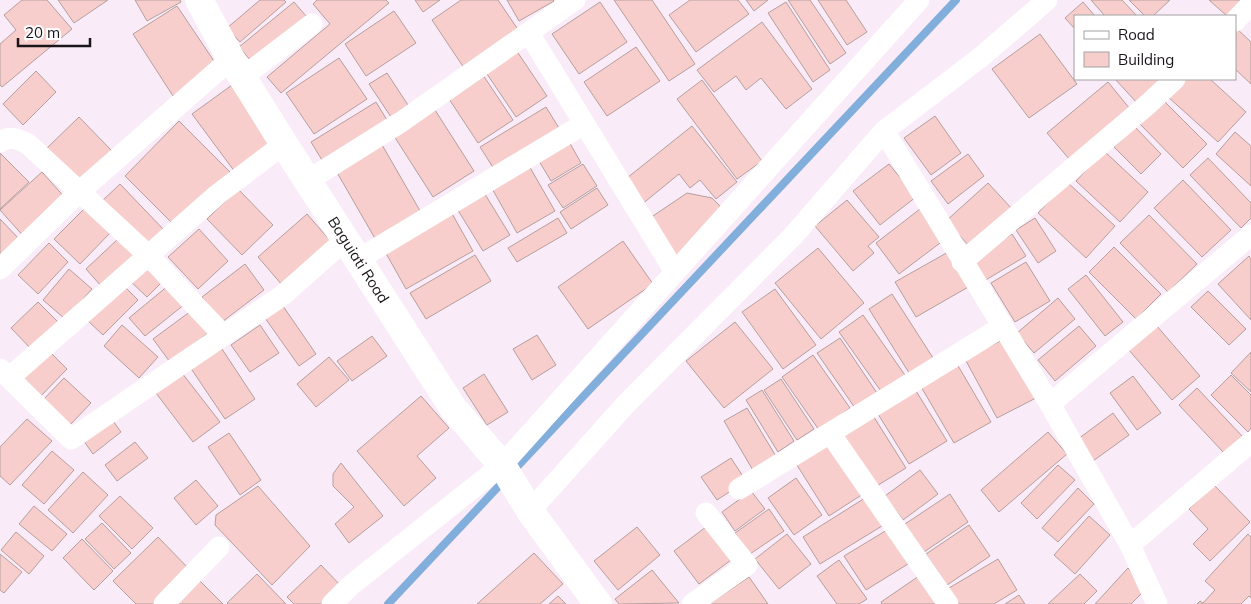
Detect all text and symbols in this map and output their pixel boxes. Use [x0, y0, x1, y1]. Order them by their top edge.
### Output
scale bar [18, 15, 90, 47]
legend [1074, 15, 1236, 80]
text: 20 m [25, 23, 60, 42]
text: Road [1118, 25, 1155, 44]
text: Building [1118, 50, 1174, 69]
street label: Baguiati Road [324, 213, 393, 307]

